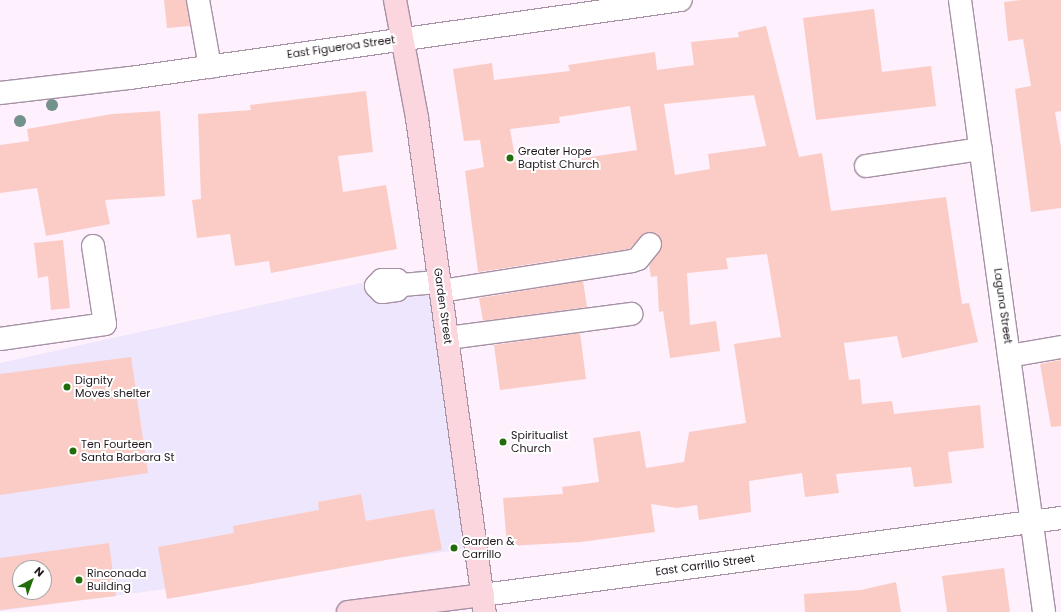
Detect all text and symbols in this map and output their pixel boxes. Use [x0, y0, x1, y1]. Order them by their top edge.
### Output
street label: East Figueroa Street [286, 33, 396, 61]
place label: Greater Hope Baptist Church [518, 145, 599, 171]
marker: Greater Hope Baptist Church [505, 153, 515, 163]
street label: Garden Street [431, 267, 455, 345]
street label: Laguna Street [991, 267, 1015, 345]
place label: Dignity Moves shelter [75, 374, 150, 400]
marker: Dignity Moves shelter [62, 382, 72, 392]
place label: Spiritualist Church [511, 429, 568, 455]
marker: Spiritualist Church [498, 437, 508, 447]
place label: Ten Fourteen Santa Barbara St [81, 438, 174, 464]
marker: Ten Fourteen Santa Barbara St [68, 446, 78, 456]
place label: Garden & Carrillo [462, 535, 514, 561]
marker: Garden & Carrillo [449, 543, 459, 553]
street label: East Carrillo Street [654, 551, 756, 579]
north arrow [12, 560, 52, 600]
text: N [31, 563, 48, 580]
place label: Rinconada Building [87, 567, 146, 593]
marker: Rinconada Building [74, 575, 84, 585]

